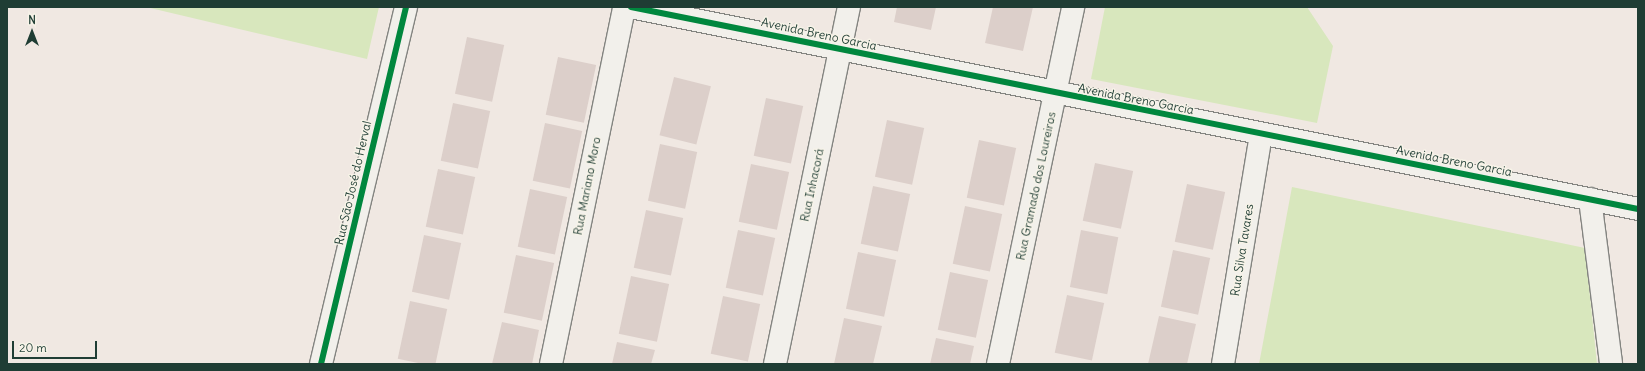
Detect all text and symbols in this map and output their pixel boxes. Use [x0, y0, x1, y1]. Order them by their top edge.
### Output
north arrow [12, 12, 52, 52]
text: N [28, 13, 36, 27]
street label: Avenida Breno Garcia [760, 15, 878, 53]
street label: Avenida Breno Garcia [1077, 81, 1195, 117]
street label: Rua Gramado dos Loureiros [1013, 110, 1059, 262]
street label: Rua São José do Herval [332, 120, 374, 246]
street label: Rua Mariano Moro [570, 136, 604, 236]
street label: Avenida Breno Garcia [1395, 143, 1513, 179]
street label: Rua Inhacorá [797, 147, 827, 223]
street label: Rua Silva Tavares [1228, 203, 1256, 297]
scale bar [14, 333, 99, 359]
text: 20 m [19, 340, 47, 355]

